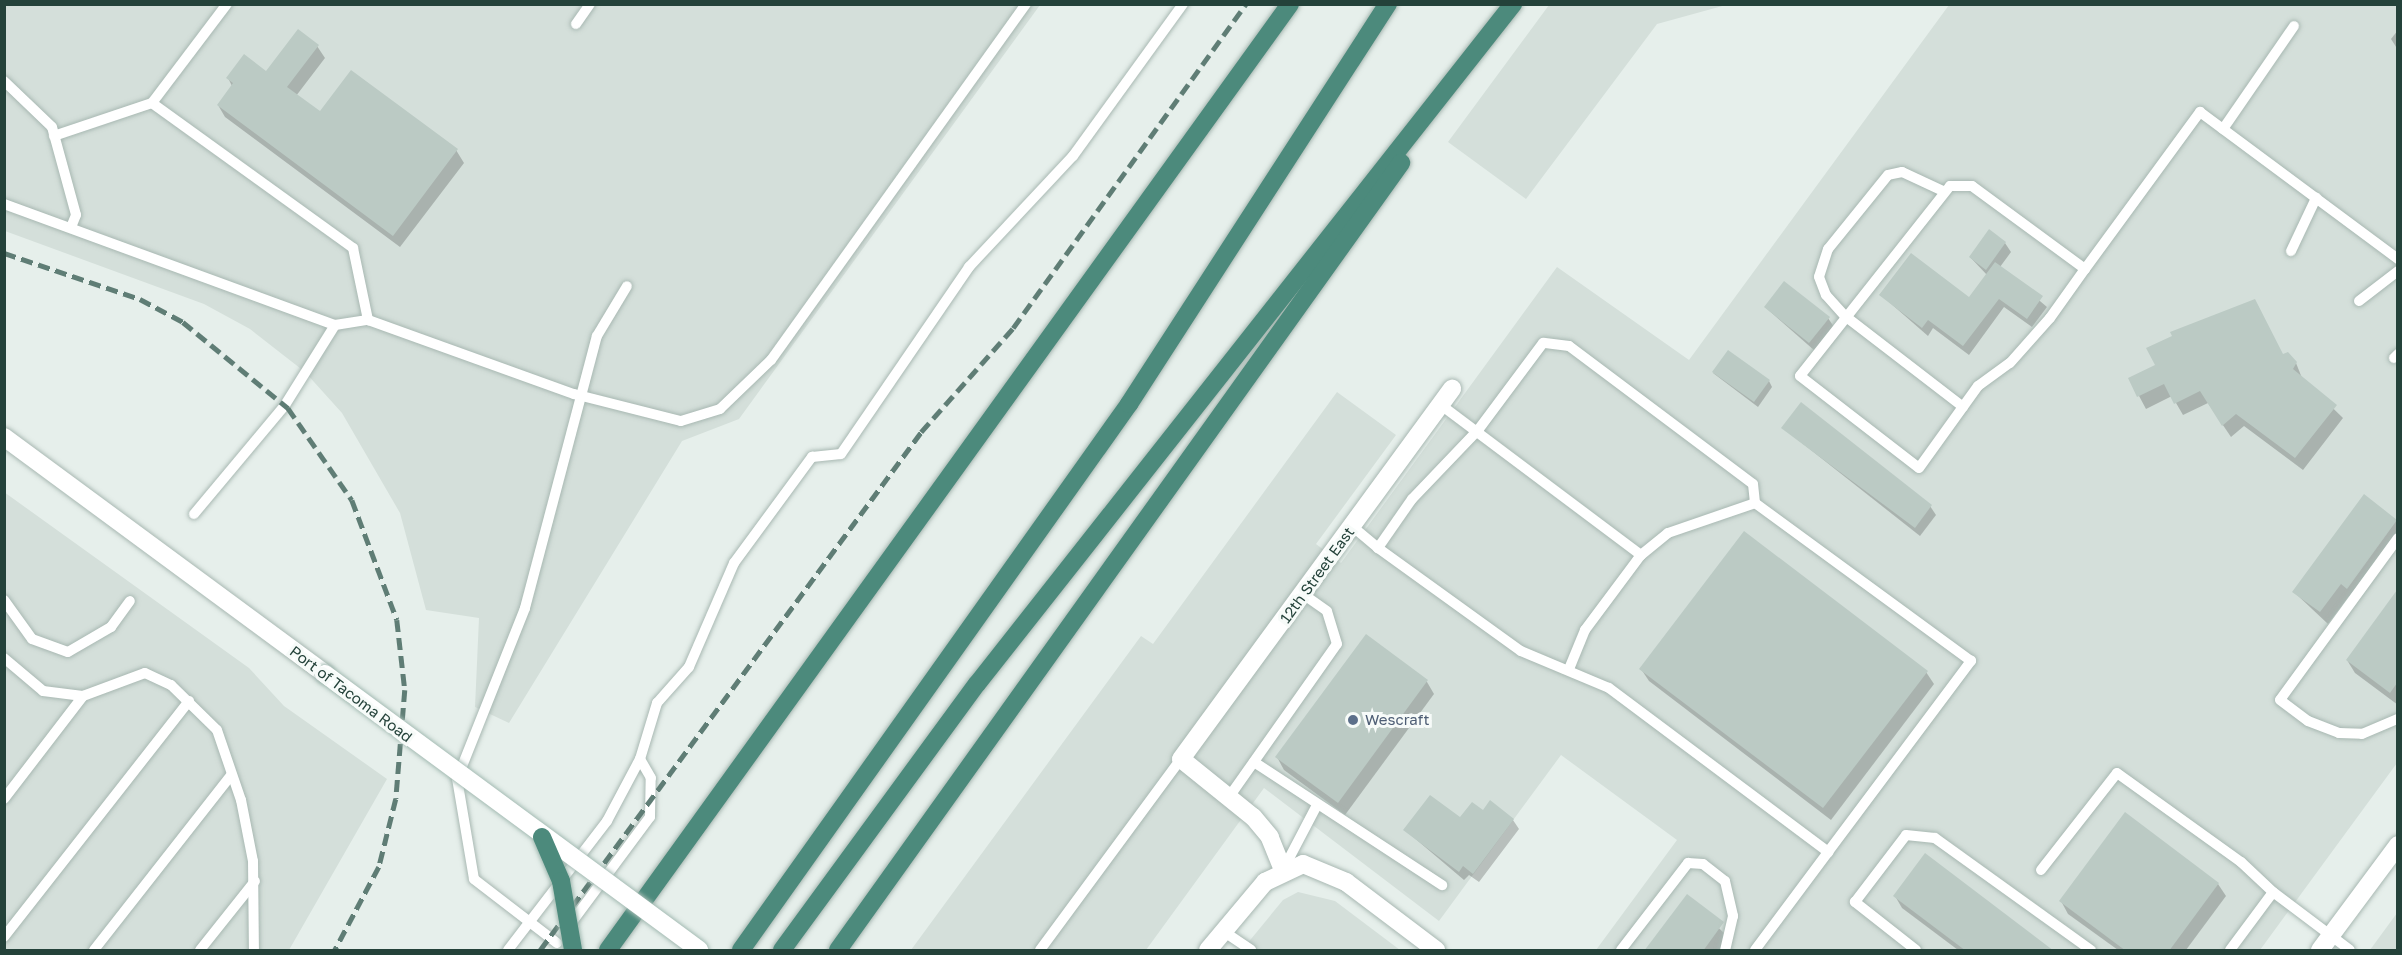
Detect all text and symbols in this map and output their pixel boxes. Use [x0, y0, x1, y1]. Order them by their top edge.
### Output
street label: 12th Street East [1276, 523, 1358, 627]
street label: Port of Tacoma Road [286, 642, 416, 746]
place label: Wescraft [1365, 711, 1429, 729]
marker: Wescraft [1346, 713, 1360, 727]

